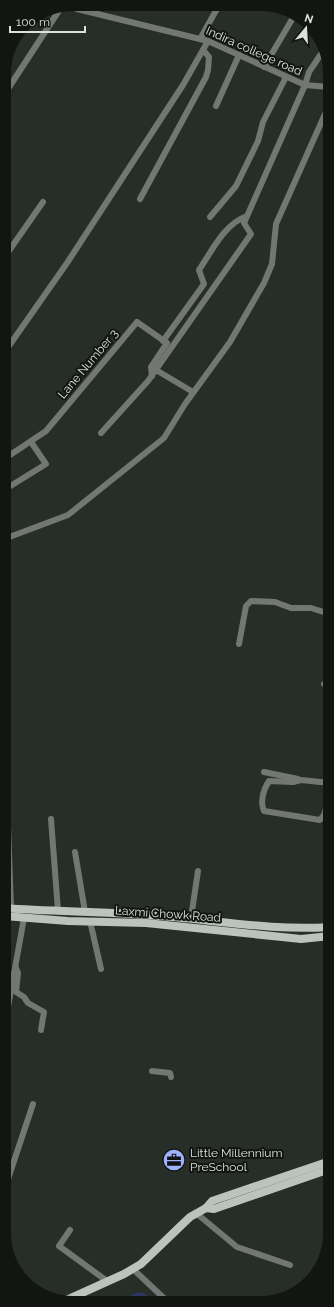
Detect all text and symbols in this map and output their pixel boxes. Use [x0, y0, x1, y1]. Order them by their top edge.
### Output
scale bar [10, 8, 85, 34]
north arrow [286, 8, 326, 48]
text: N [303, 11, 315, 26]
text: 100 m [16, 15, 50, 29]
street label: Indira college road [204, 24, 304, 78]
street label: Lane Number 3 [55, 327, 121, 401]
street label: Laxmi Chowk Road [114, 903, 222, 925]
place label: Little Millennium PreSchool [190, 1146, 283, 1174]
office icon: Little Millennium PreSchool [161, 1147, 187, 1173]

